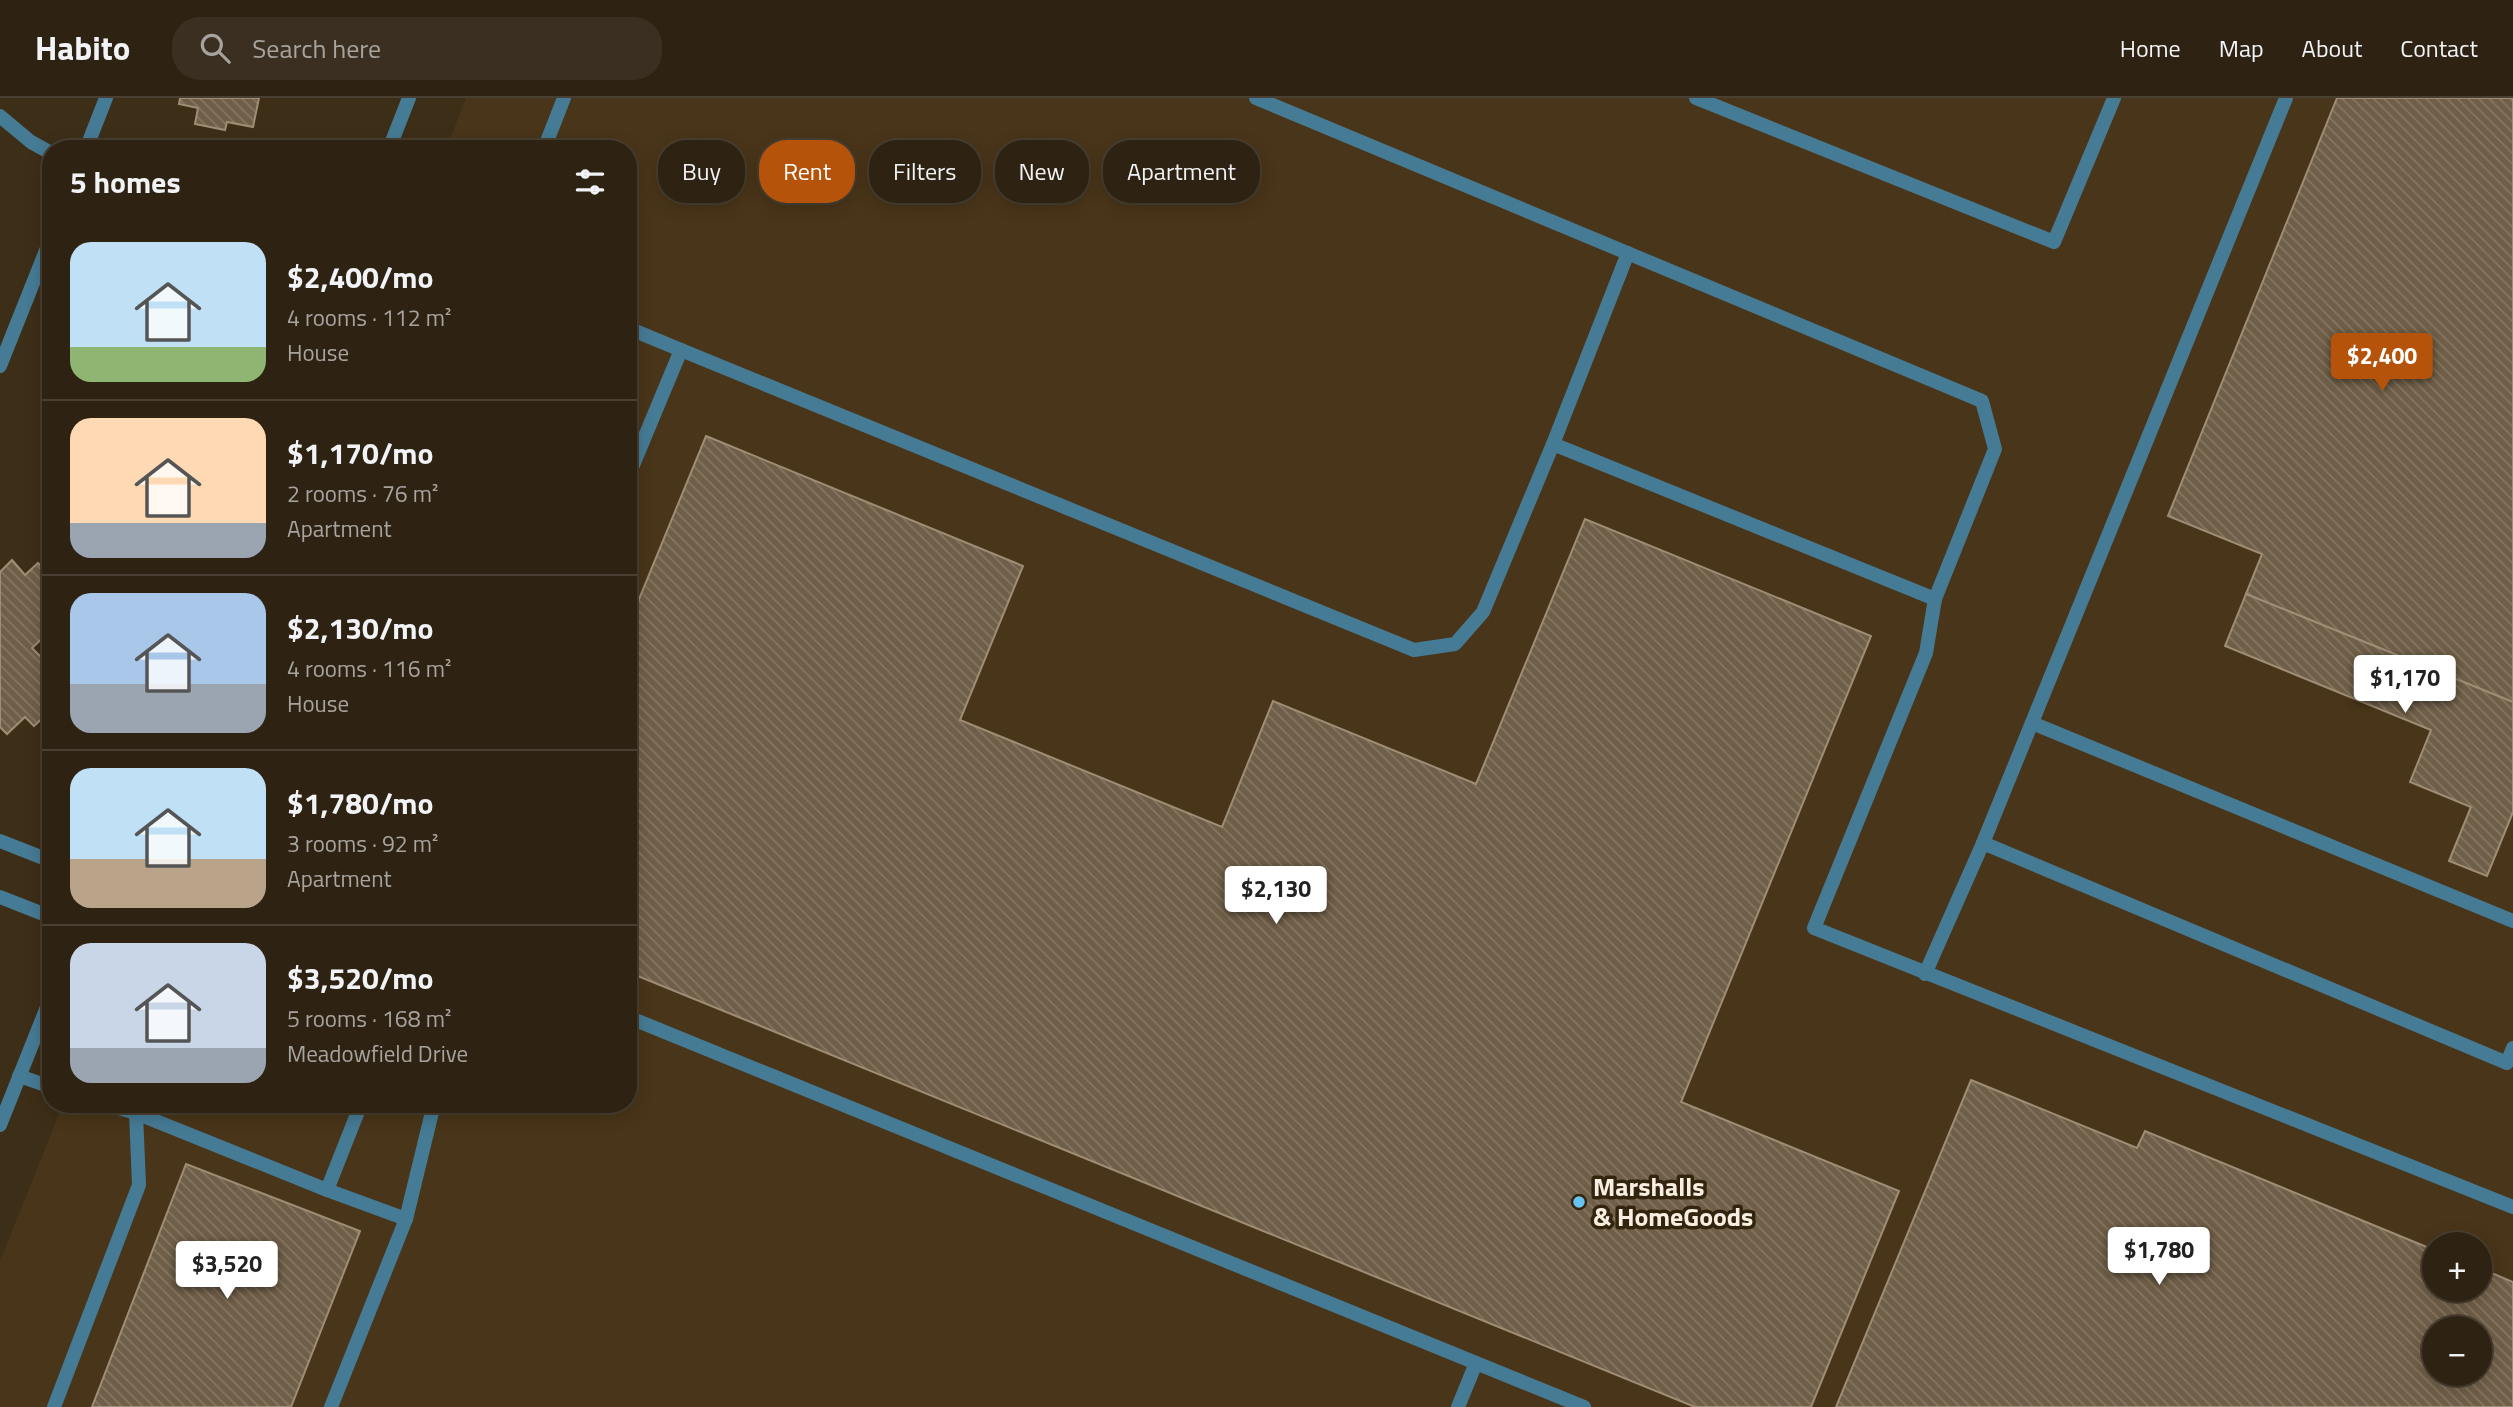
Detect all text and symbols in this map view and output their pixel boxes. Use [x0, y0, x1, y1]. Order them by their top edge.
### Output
search box [172, 17, 662, 80]
text: Habito [35, 23, 130, 73]
icon: search [196, 29, 234, 67]
text: Search here [252, 29, 381, 68]
text: Home [2120, 30, 2181, 66]
text: Map [2219, 30, 2264, 66]
text: About [2302, 30, 2362, 66]
text: Contact [2400, 30, 2478, 66]
chip: Buy [658, 140, 745, 203]
chip: Rent [759, 140, 855, 203]
chip: Filters [869, 140, 981, 203]
chip: New [995, 140, 1089, 203]
chip: Apartment [1103, 140, 1260, 203]
text: 5 homes [70, 159, 181, 205]
icon: filters [571, 163, 609, 201]
text: $2,400/mo [287, 254, 433, 300]
icon: home [126, 270, 210, 354]
text: 4 rooms · 112 m² [287, 300, 451, 335]
pin: $2,400 [2325, 334, 2439, 393]
text: House [287, 335, 349, 370]
text: $2,400 [2347, 338, 2417, 373]
text: $1,170/mo [287, 430, 433, 476]
icon: home [126, 446, 210, 530]
text: 2 rooms · 76 m² [287, 476, 438, 511]
text: Apartment [287, 511, 392, 546]
text: $2,130/mo [287, 605, 433, 651]
icon: home [126, 621, 210, 705]
text: 4 rooms · 116 m² [287, 651, 451, 686]
pin: $1,170 [2348, 656, 2462, 715]
text: $1,170 [2370, 660, 2440, 695]
text: House [287, 686, 349, 721]
text: $1,780/mo [287, 780, 433, 826]
icon: home [126, 796, 210, 880]
text: 3 rooms · 92 m² [287, 826, 438, 861]
text: Apartment [287, 861, 392, 896]
pin: $2,130 [1219, 866, 1333, 926]
text: $2,130 [1241, 871, 1311, 906]
text: $3,520/mo [287, 955, 433, 1001]
icon: home [126, 971, 210, 1055]
text: 5 rooms · 168 m² [287, 1001, 451, 1036]
text: Meadowfield Drive [287, 1036, 468, 1071]
place label: Marshalls & HomeGoods [1593, 1167, 1753, 1236]
marker: Marshalls & HomeGoods [1571, 1194, 1587, 1210]
pin: $1,780 [2102, 1228, 2216, 1287]
text: $1,780 [2124, 1232, 2194, 1267]
map controls [2422, 1232, 2492, 1386]
button: + [2422, 1232, 2492, 1302]
pin: $3,520 [170, 1242, 284, 1301]
text: $3,520 [192, 1246, 262, 1281]
button: − [2422, 1316, 2492, 1386]

